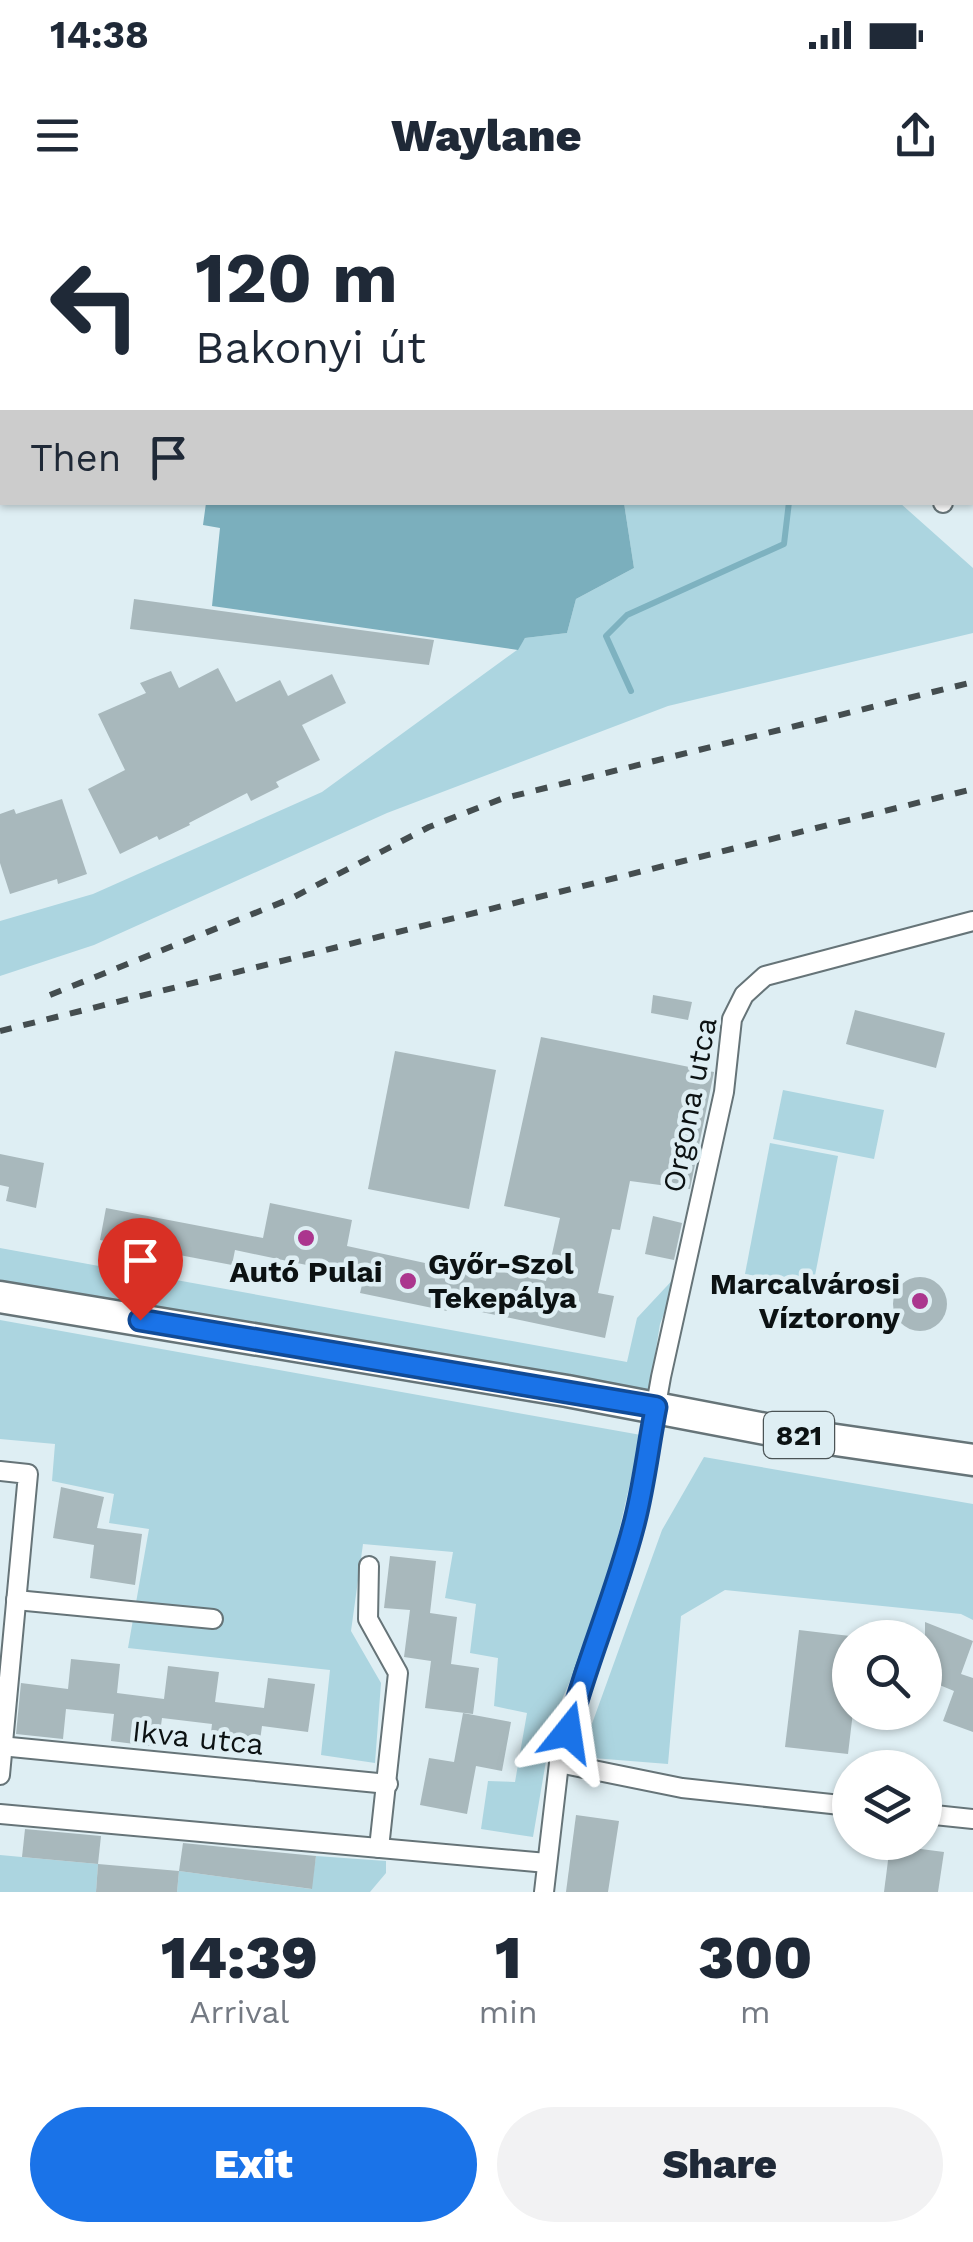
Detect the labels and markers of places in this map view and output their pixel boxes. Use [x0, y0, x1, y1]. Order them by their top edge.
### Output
pin [98, 1218, 183, 1321]
marker: Autó Pulai [295, 1227, 317, 1249]
place label: Győr-Szol Tekepálya [428, 1246, 577, 1315]
place label: Autó Pulai [229, 1254, 383, 1289]
place label: Marcalvárosi Víztorony [710, 1266, 900, 1335]
marker: Győr-Szol Tekepálya [397, 1270, 419, 1292]
marker: Marcalvárosi Víztorony [909, 1290, 931, 1312]

